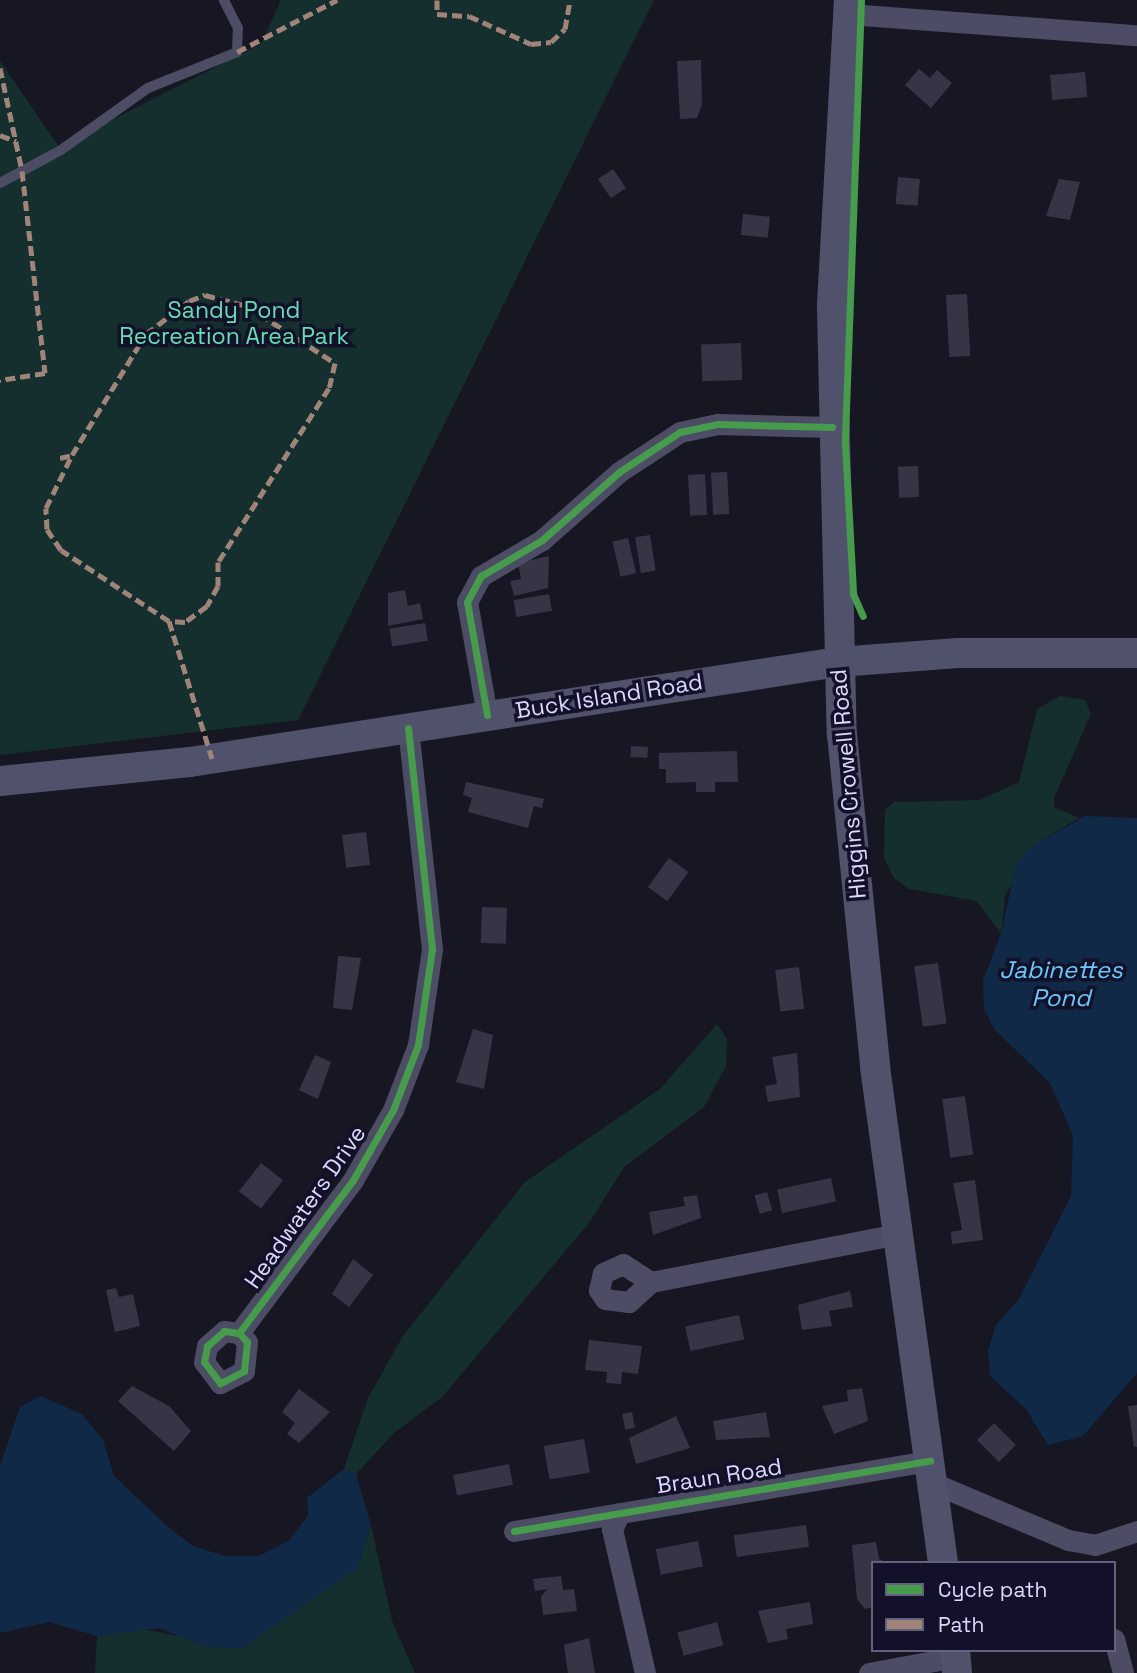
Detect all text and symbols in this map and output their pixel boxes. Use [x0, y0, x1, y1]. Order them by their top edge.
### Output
park label: Sandy Pond Recreation Area Park [119, 296, 349, 350]
street label: Buck Island Road [513, 668, 705, 724]
street label: Higgins Crowell Road [824, 668, 872, 900]
water label: Jabinettes Pond [999, 956, 1123, 1012]
street label: Headwaters Drive [238, 1120, 372, 1294]
street label: Braun Road [654, 1452, 784, 1500]
legend [871, 1561, 1116, 1652]
text: Cycle path [938, 1576, 1047, 1603]
text: Path [938, 1611, 984, 1638]

